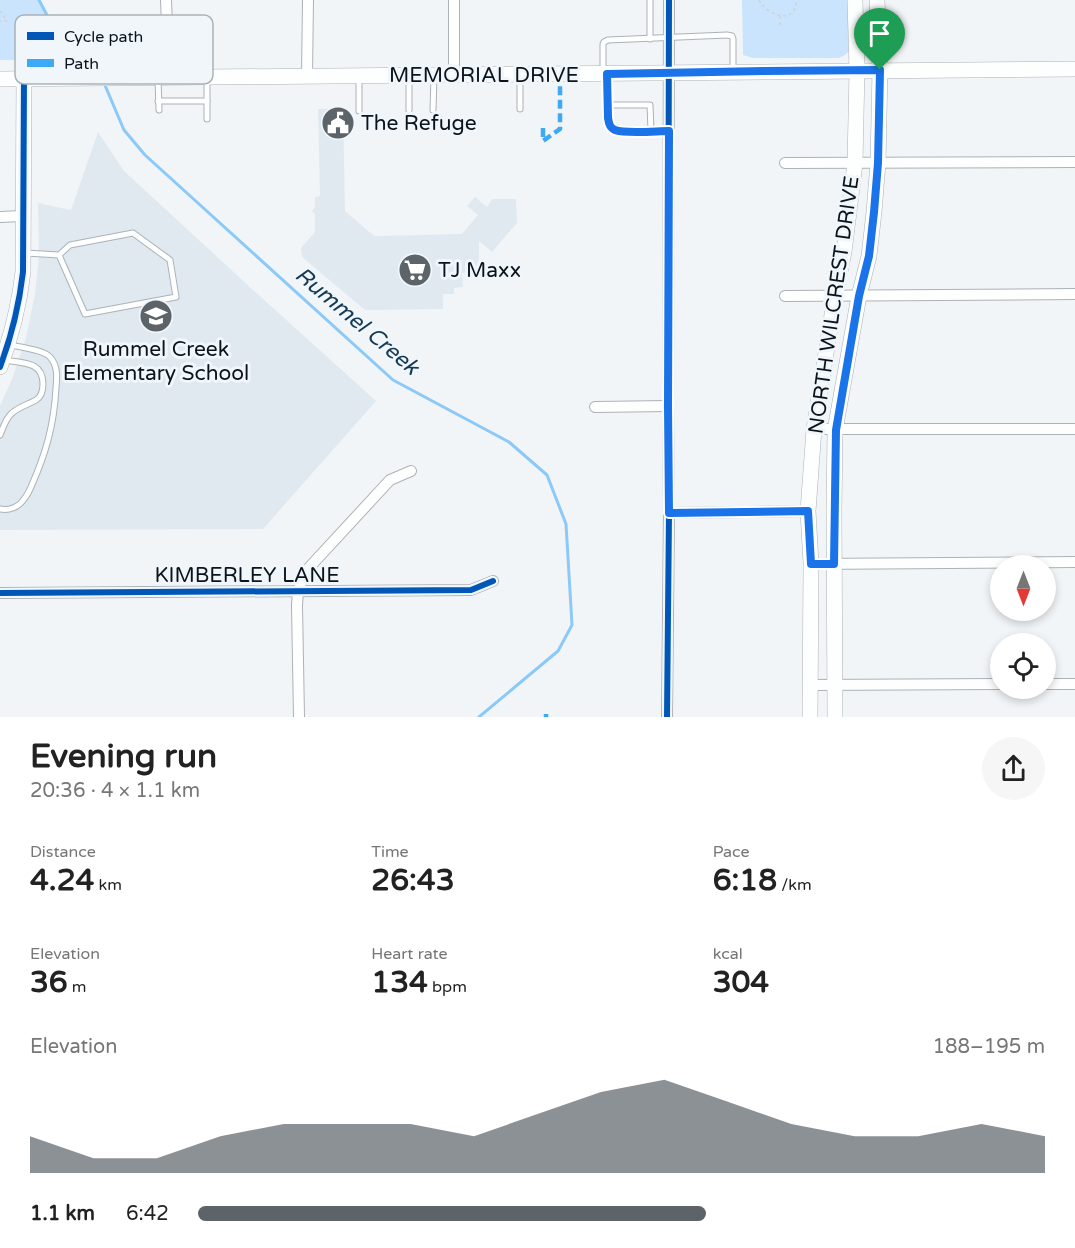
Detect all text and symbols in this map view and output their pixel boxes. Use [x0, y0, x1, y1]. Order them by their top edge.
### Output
pin [854, 8, 905, 70]
legend [15, 15, 213, 84]
icon: arrive [863, 17, 896, 50]
text: Cycle path [64, 27, 143, 47]
text: Path [64, 54, 99, 74]
street label: MEMORIAL DRIVE [389, 63, 579, 88]
public building icon: The Refuge [320, 105, 356, 141]
place label: The Refuge [361, 111, 477, 136]
street label: NORTH WILCREST DRIVE [804, 174, 864, 436]
supermarket icon: TJ Maxx [397, 252, 433, 288]
place label: TJ Maxx [438, 258, 521, 283]
water label: Rummel Creek [290, 262, 426, 381]
school or university icon: Rummel Creek Elementary School [138, 298, 174, 334]
place label: Rummel Creek Elementary School [63, 337, 249, 386]
north arrow [990, 555, 1056, 621]
map controls [990, 555, 1056, 699]
street label: KIMBERLEY LANE [154, 563, 340, 588]
button: locate [990, 633, 1056, 699]
text: Evening run [30, 737, 217, 776]
button: share [982, 737, 1045, 800]
text: 20:36 · 4 × 1.1 km [30, 779, 200, 803]
text: Distance [30, 842, 96, 862]
text: Time [371, 842, 409, 862]
text: Pace [713, 842, 750, 862]
text: 4.24 [30, 862, 94, 899]
text: 26:43 [371, 862, 455, 899]
text: 6:18 [713, 862, 777, 899]
text: km [94, 875, 122, 895]
text: /km [777, 875, 812, 895]
text: Elevation [30, 944, 100, 964]
text: Heart rate [371, 944, 448, 964]
text: kcal [713, 944, 743, 964]
text: 36 [30, 964, 68, 1001]
text: 134 [371, 964, 428, 1001]
text: 304 [713, 964, 769, 1001]
text: m [68, 977, 87, 997]
text: bpm [428, 977, 467, 997]
text: Elevation [30, 1035, 117, 1059]
text: 188–195 m [932, 1035, 1045, 1059]
text: 1.1 km [30, 1202, 95, 1226]
text: 6:42 [126, 1202, 169, 1226]

